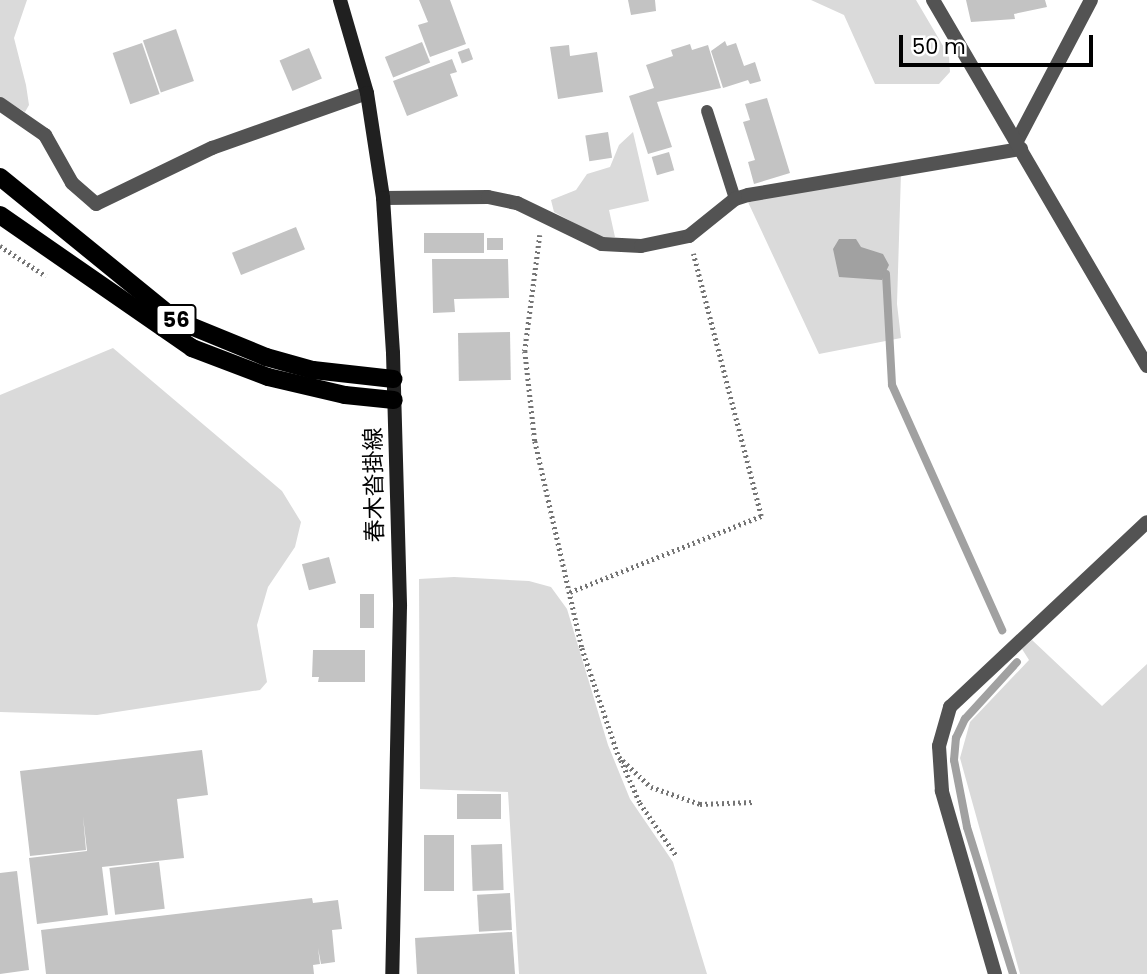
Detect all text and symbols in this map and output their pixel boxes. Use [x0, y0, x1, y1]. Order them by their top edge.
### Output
scale bar [902, 21, 1096, 65]
text: 50 m [912, 32, 966, 61]
road number: 56 [155, 302, 197, 338]
street label: 春木沓掛線 [359, 427, 389, 543]

